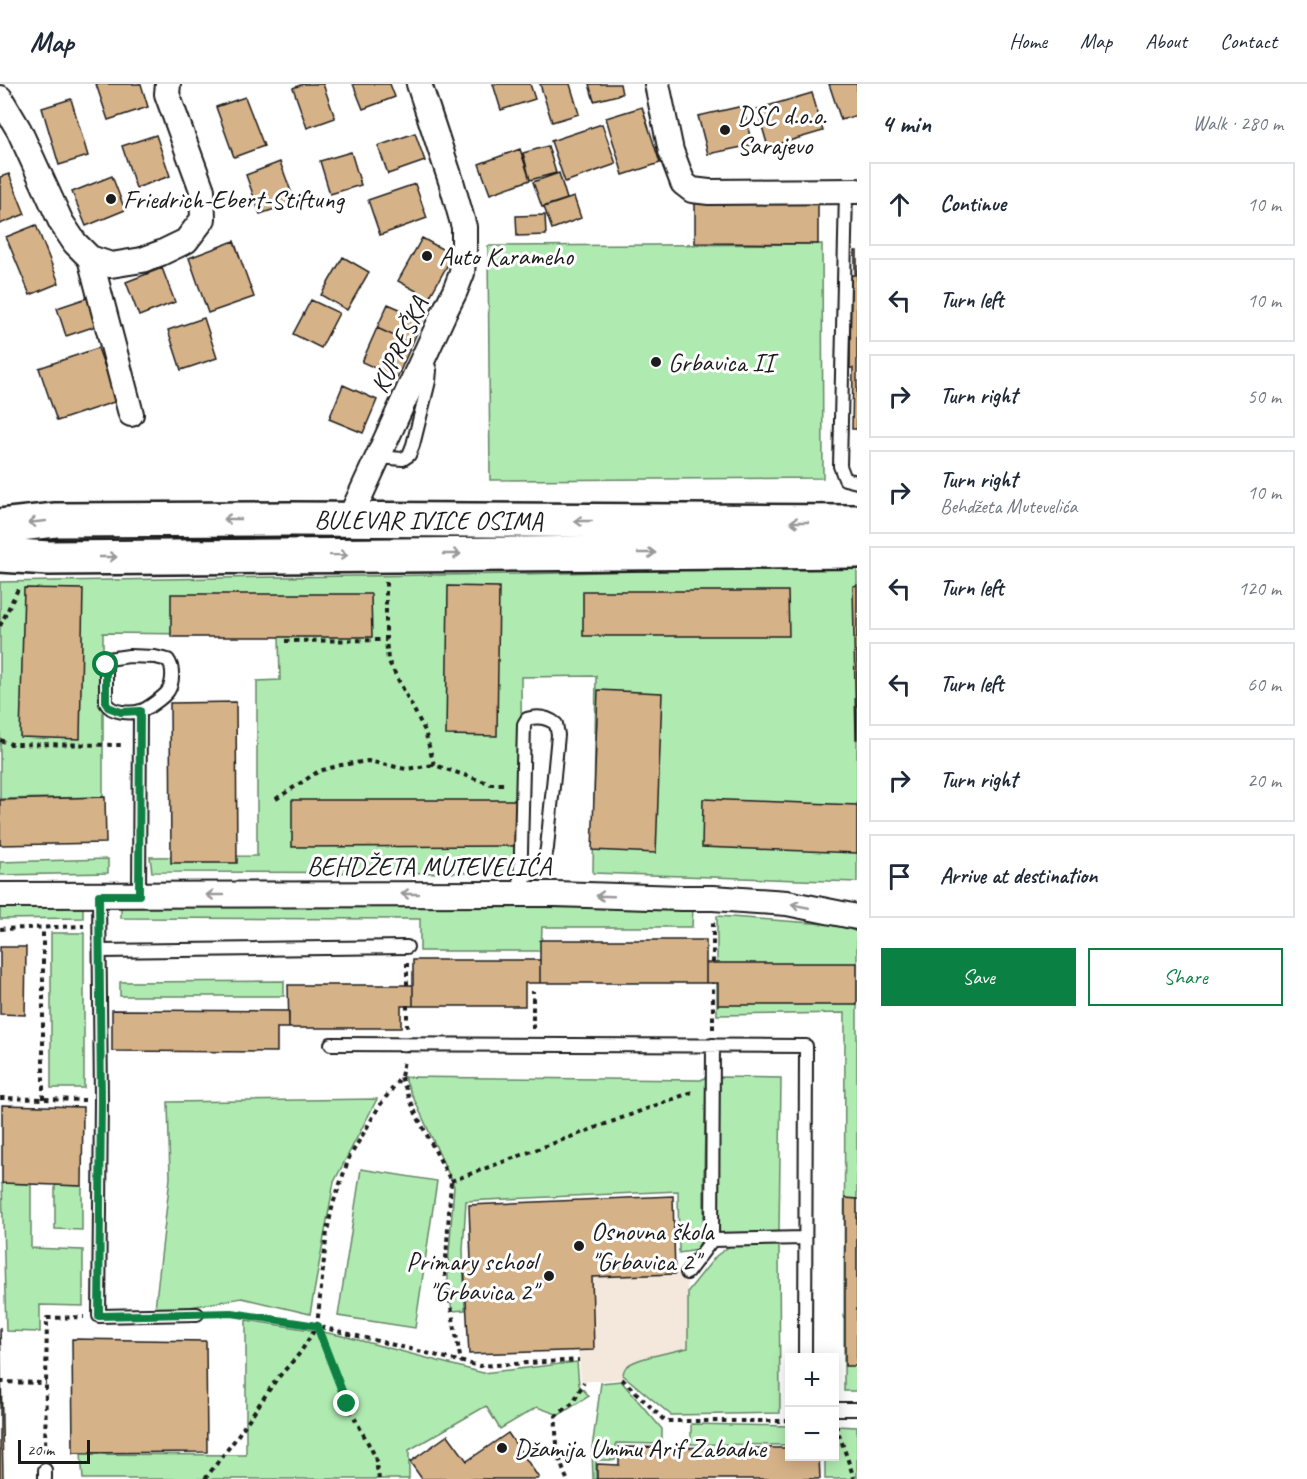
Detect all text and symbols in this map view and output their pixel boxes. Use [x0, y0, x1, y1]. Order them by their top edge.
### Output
text: Map [30, 24, 73, 59]
text: Home [1009, 28, 1047, 54]
text: Map [1080, 28, 1112, 54]
text: About [1145, 28, 1187, 54]
text: Contact [1220, 28, 1277, 54]
place label: DSC d.o.o. Sarajevo [737, 99, 828, 162]
text: 4 min [881, 107, 931, 140]
text: Walk · 280 m [1193, 111, 1283, 136]
marker: DSC d.o.o. Sarajevo [718, 123, 732, 137]
place label: Friedrich-Ebert-Stiftung [123, 183, 345, 216]
icon: ahead [883, 188, 916, 221]
text: Continue [940, 190, 1006, 218]
marker: Friedrich-Ebert-Stiftung [104, 192, 118, 206]
text: 10 m [1247, 192, 1281, 217]
place label: Auto Karameho [439, 240, 575, 273]
marker: Auto Karameho [420, 249, 434, 263]
icon: left [883, 284, 916, 317]
text: Turn left [940, 286, 1004, 314]
text: 10 m [1247, 288, 1281, 313]
street label: KUPREŠKA [363, 290, 437, 398]
place label: Grbavica II [668, 346, 779, 379]
marker: Grbavica II [649, 355, 663, 369]
icon: right [883, 380, 916, 413]
text: Turn right [940, 382, 1017, 410]
text: 50 m [1247, 384, 1281, 409]
text: Turn right [940, 466, 1017, 494]
icon: right [883, 476, 916, 509]
text: 10 m [1247, 480, 1281, 505]
text: Behdžeta Mutevelića [940, 494, 1077, 519]
street label: BULEVAR IVICE OSIMA [314, 503, 544, 537]
one-way arrow [222, 513, 242, 525]
one-way arrow [573, 515, 593, 527]
one-way arrow [789, 516, 809, 528]
one-way arrow [27, 517, 47, 528]
one-way arrow [637, 547, 657, 559]
one-way arrow [442, 548, 462, 560]
one-way arrow [328, 549, 348, 561]
one-way arrow [97, 551, 117, 563]
icon: left [883, 572, 916, 605]
text: Turn left [940, 574, 1004, 602]
text: 120 m [1238, 576, 1281, 601]
route start [92, 651, 118, 677]
icon: left [883, 668, 916, 701]
text: Turn left [940, 670, 1004, 698]
text: 60 m [1247, 672, 1281, 697]
icon: right [883, 764, 916, 797]
text: Turn right [940, 766, 1017, 794]
text: 20 m [1247, 768, 1281, 793]
street label: BEHDŽETA MUTEVELIĆA [307, 850, 553, 883]
icon: arrive [883, 860, 916, 893]
text: Arrive at destination [940, 862, 1097, 890]
one-way arrow [401, 888, 421, 900]
one-way arrow [206, 889, 226, 901]
one-way arrow [596, 890, 616, 902]
one-way arrow [790, 900, 810, 911]
button: Save [881, 948, 1076, 1006]
button: Share [1088, 948, 1283, 1006]
place label: Osnovna škola "Grbavica 2" [591, 1215, 715, 1278]
marker: Osnovna škola "Grbavica 2" [572, 1239, 586, 1253]
place label: Primary school "Grbavica 2" [406, 1245, 542, 1308]
marker: Primary school "Grbavica 2" [542, 1269, 556, 1283]
map controls [785, 1353, 839, 1461]
button: + [785, 1353, 839, 1407]
route end [333, 1390, 359, 1416]
button: − [785, 1407, 839, 1461]
place label: Džamija Ummu Arif Zabadne [514, 1432, 768, 1465]
scale bar [18, 1437, 90, 1464]
text: 20 m [27, 1440, 54, 1460]
marker: Džamija Ummu Arif Zabadne [495, 1441, 509, 1455]

